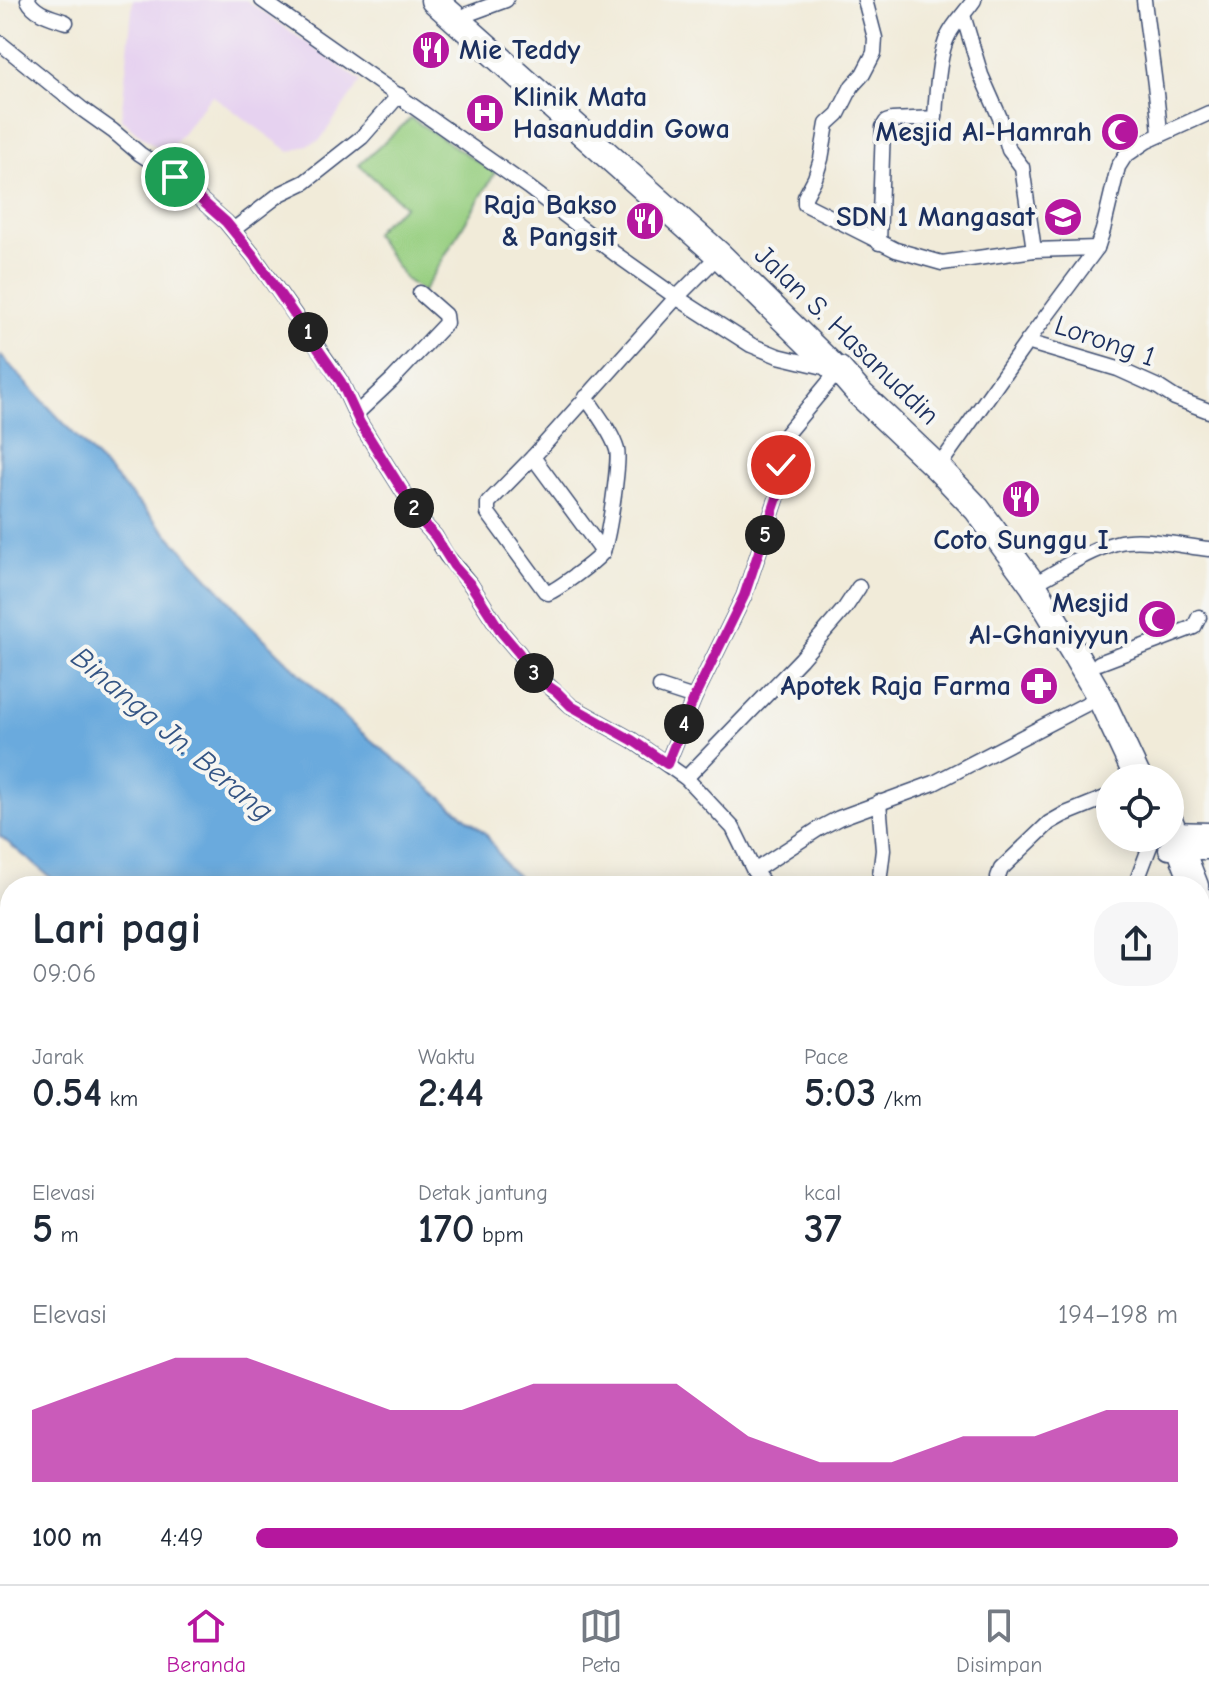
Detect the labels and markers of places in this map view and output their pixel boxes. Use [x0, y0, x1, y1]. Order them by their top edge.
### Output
restaurant icon: Mie Teddy [410, 29, 452, 71]
place label: Mie Teddy [459, 34, 581, 66]
place label: Klinik Mata Hasanuddin Gowa [513, 81, 730, 145]
hospital icon: Klinik Mata Hasanuddin Gowa [464, 92, 506, 134]
mosque icon: Mesjid Al-Hamrah [1099, 111, 1141, 153]
place label: Mesjid Al-Hamrah [876, 116, 1092, 148]
pin [141, 143, 209, 211]
place label: Raja Bakso & Pangsit [484, 189, 618, 253]
school or university icon: SDN 1 Mangasat [1042, 196, 1084, 238]
restaurant icon: Raja Bakso & Pangsit [624, 200, 666, 242]
place label: SDN 1 Mangasat [836, 201, 1036, 233]
pin: 1 [288, 312, 328, 352]
pin [747, 431, 815, 499]
restaurant icon: Coto Sunggu I [1000, 478, 1042, 520]
pin: 2 [394, 488, 434, 528]
pin: 5 [745, 515, 785, 555]
place label: Coto Sunggu I [933, 524, 1109, 556]
place label: Mesjid Al-Ghaniyyun [969, 587, 1129, 651]
mosque icon: Mesjid Al-Ghaniyyun [1136, 598, 1178, 640]
pin: 3 [514, 653, 554, 693]
pharmacy icon: Apotek Raja Farma [1018, 665, 1060, 707]
place label: Apotek Raja Farma [780, 670, 1011, 702]
pin: 4 [664, 704, 704, 744]

